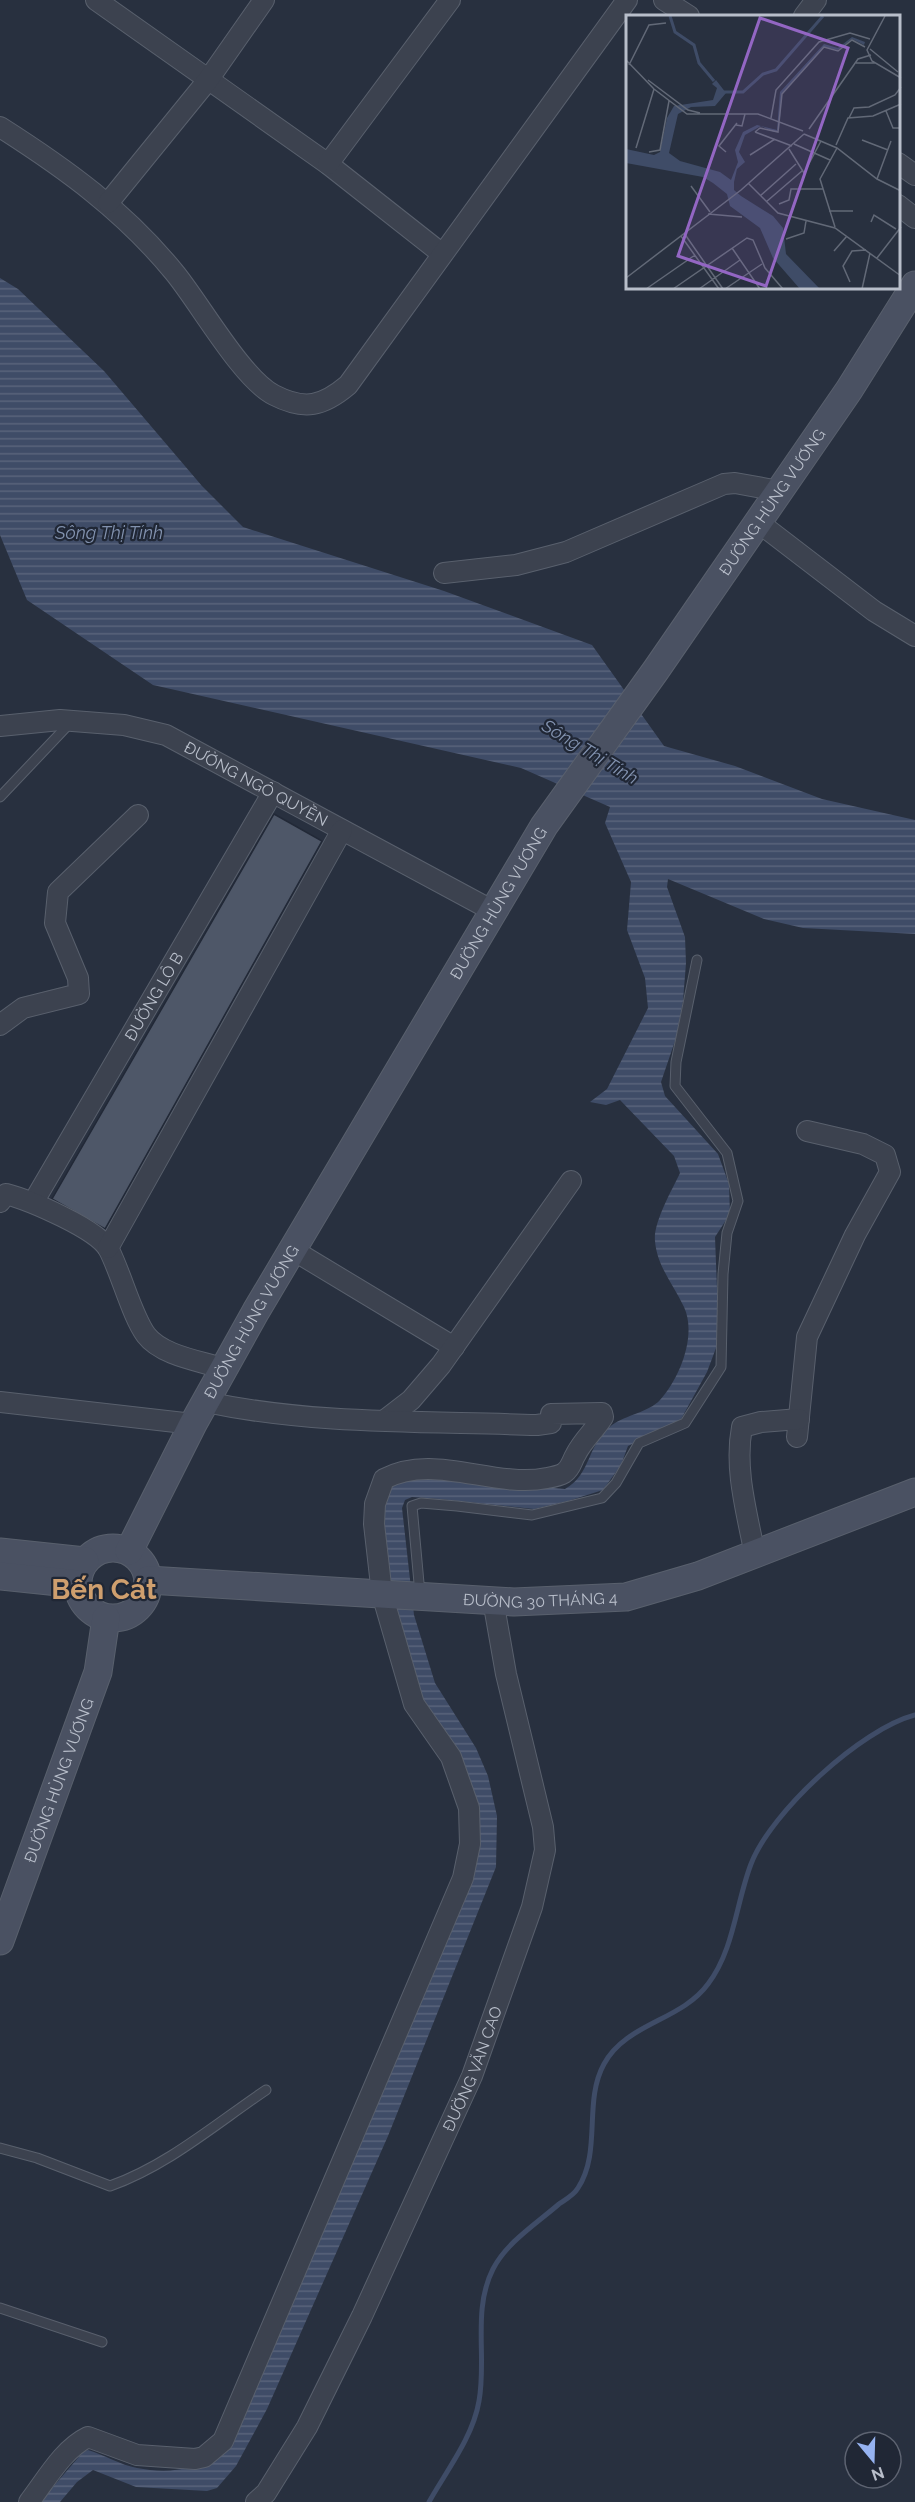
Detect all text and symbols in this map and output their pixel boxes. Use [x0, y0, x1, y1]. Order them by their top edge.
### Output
inset map [626, 15, 900, 290]
street label: ĐƯỜNG HÙNG VƯƠNG [715, 425, 829, 579]
water label: Sông Thị Tính [54, 522, 163, 543]
water label: Sông Thị Tính [538, 714, 642, 788]
street label: ĐƯỜNG NGÔ QUYỀN [181, 738, 331, 830]
street label: ĐƯỜNG HÙNG VƯƠNG [446, 824, 551, 983]
street label: ĐƯỜNG LÔ B [121, 949, 187, 1044]
street label: ĐƯỜNG HÙNG VƯƠNG [200, 1242, 303, 1402]
district label: Bến Cát [51, 1573, 157, 1606]
street label: ĐƯỜNG 30 THÁNG 4 [463, 1588, 618, 1612]
street label: ĐƯỜNG HÙNG VƯƠNG [20, 1696, 98, 1865]
street label: ĐƯỜNG VĂN CAO [439, 2004, 506, 2135]
north arrow [843, 2430, 903, 2490]
text: N [869, 2463, 887, 2485]

